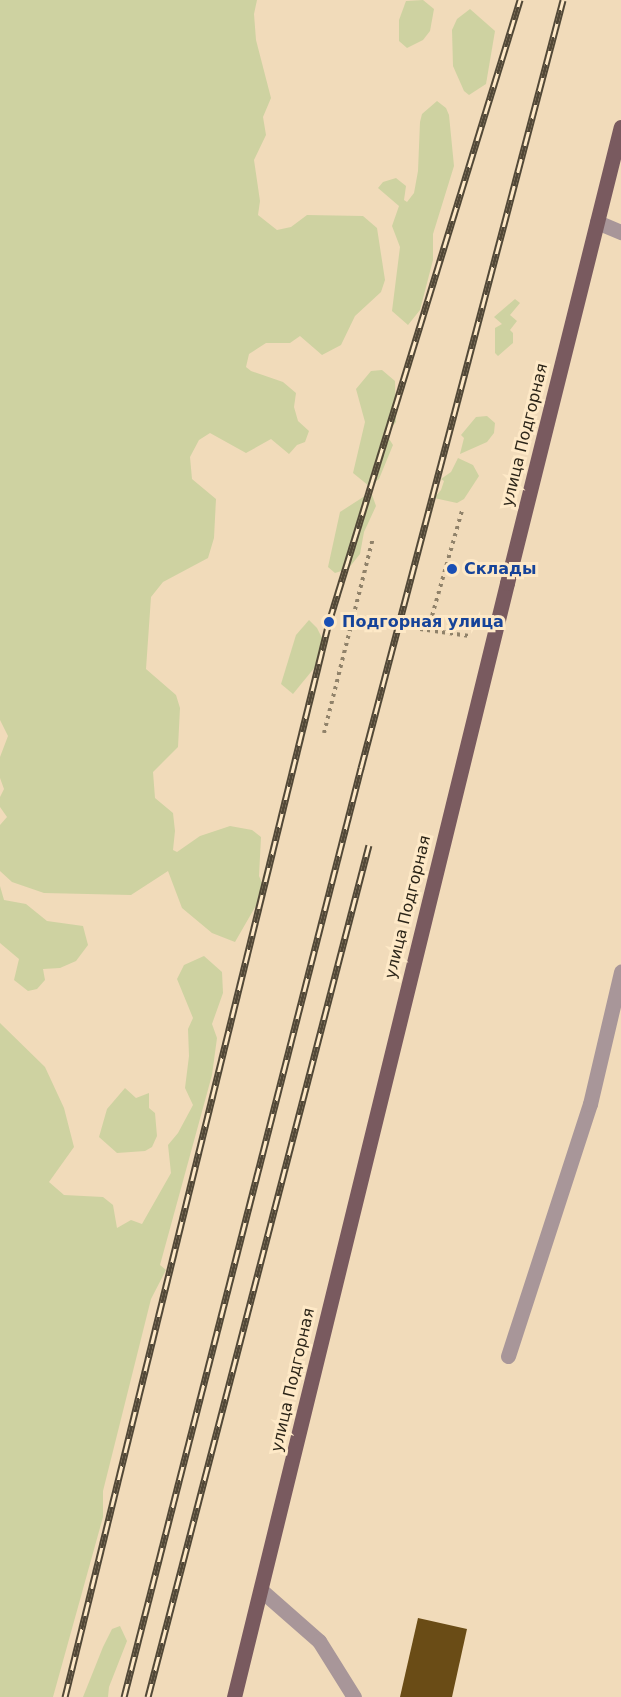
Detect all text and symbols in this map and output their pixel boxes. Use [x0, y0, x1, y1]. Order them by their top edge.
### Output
street label: улица Подгорная [498, 361, 552, 509]
place label: Склады [464, 559, 537, 579]
marker: Склады [445, 562, 459, 576]
place label: Подгорная улица [342, 612, 504, 632]
marker: Подгорная улица [320, 613, 338, 631]
street label: улица Подгорная [381, 833, 435, 981]
street label: улица Подгорная [267, 1306, 319, 1454]

